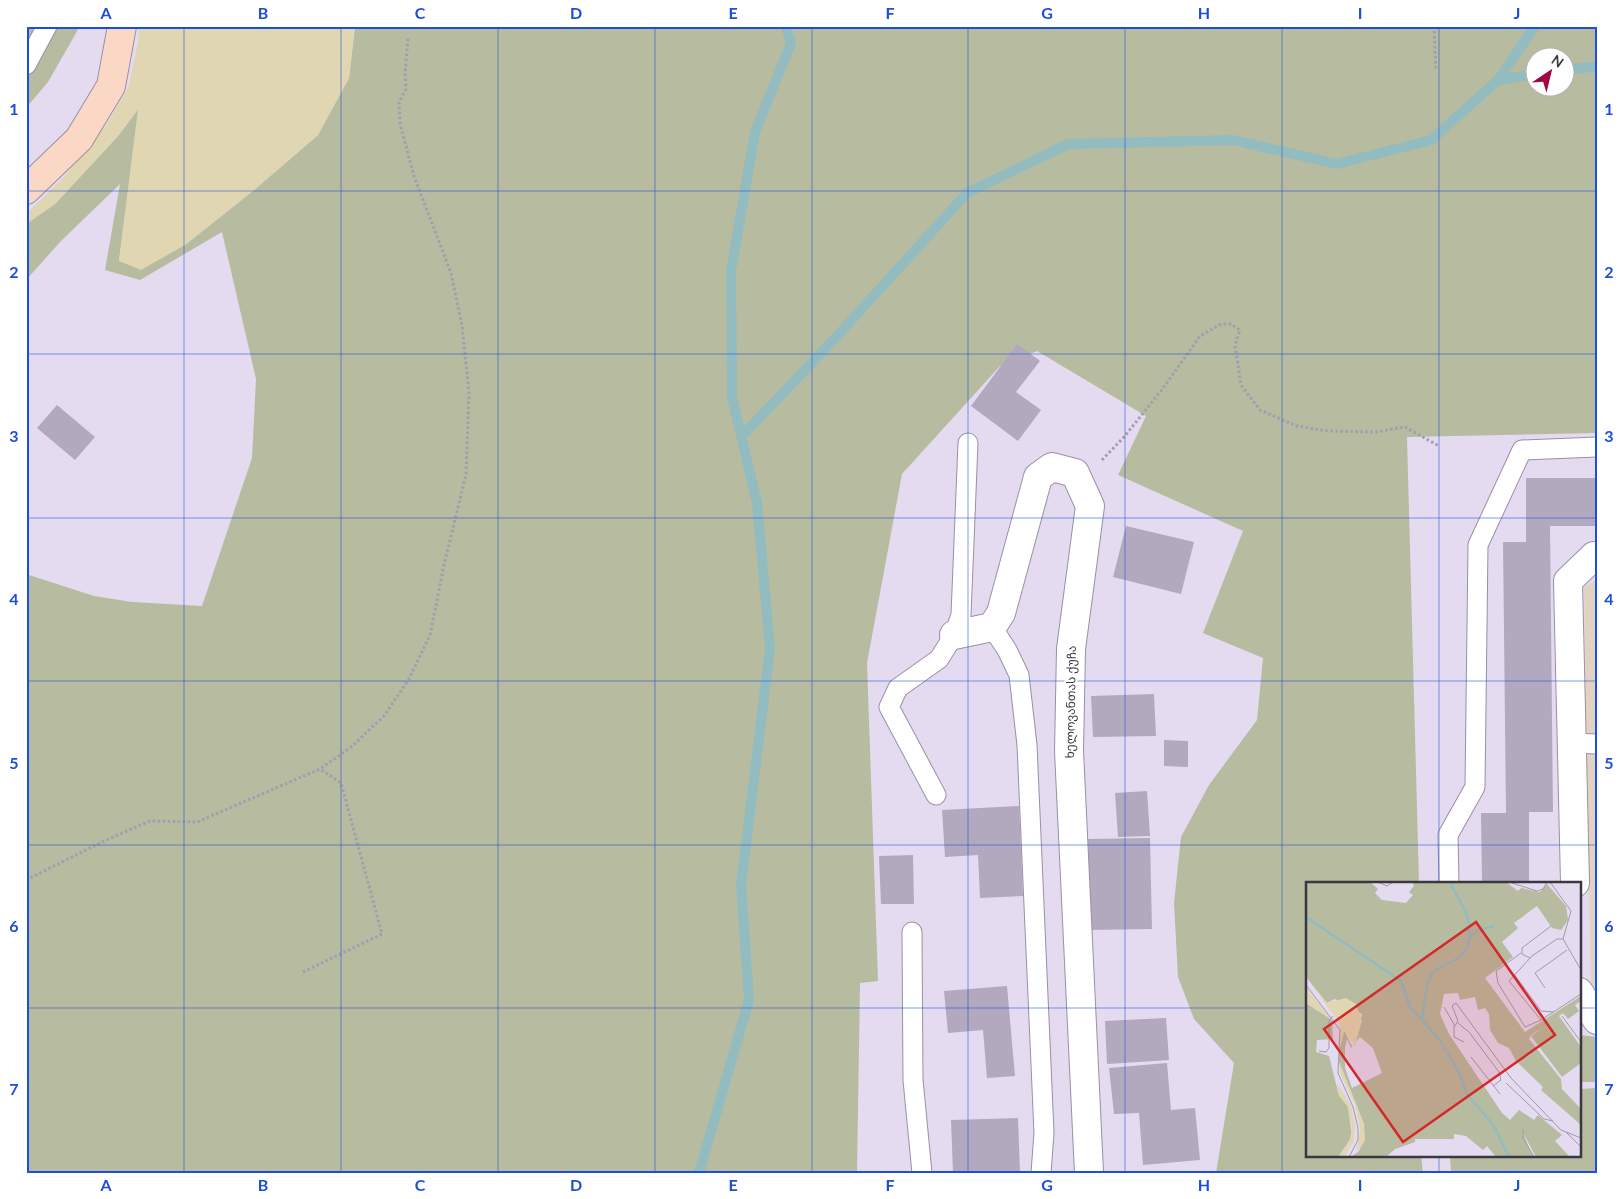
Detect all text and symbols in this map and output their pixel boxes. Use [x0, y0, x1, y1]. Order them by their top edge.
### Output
text: A [99, 3, 112, 22]
text: B [258, 3, 268, 22]
text: C [415, 3, 426, 22]
text: D [570, 3, 582, 22]
text: E [728, 3, 738, 22]
text: F [885, 3, 895, 22]
text: G [1041, 3, 1053, 22]
text: H [1198, 3, 1210, 22]
text: I [1358, 3, 1362, 22]
text: J [1514, 3, 1520, 22]
north arrow [1526, 48, 1576, 98]
text: N [1548, 51, 1567, 71]
text: 1 [9, 99, 19, 118]
text: 1 [1604, 99, 1614, 118]
text: 2 [9, 262, 19, 281]
text: 2 [1604, 262, 1614, 281]
text: 3 [9, 426, 19, 445]
text: 3 [1604, 426, 1614, 445]
text: 4 [9, 589, 19, 608]
text: 4 [1604, 589, 1614, 608]
street label: ხელოვანთას ქუჩა [1062, 645, 1080, 759]
text: 5 [9, 753, 19, 772]
text: 5 [1604, 753, 1614, 772]
inset map [1306, 882, 1580, 1156]
text: 6 [9, 916, 19, 935]
text: 6 [1604, 916, 1614, 935]
text: 7 [9, 1079, 19, 1098]
text: 7 [1604, 1079, 1614, 1098]
text: A [99, 1175, 112, 1194]
text: B [258, 1175, 268, 1194]
text: C [415, 1175, 426, 1194]
text: D [570, 1175, 582, 1194]
text: E [728, 1175, 738, 1194]
text: F [885, 1175, 895, 1194]
text: G [1041, 1175, 1053, 1194]
text: H [1198, 1175, 1210, 1194]
text: I [1358, 1175, 1362, 1194]
text: J [1514, 1175, 1520, 1194]

